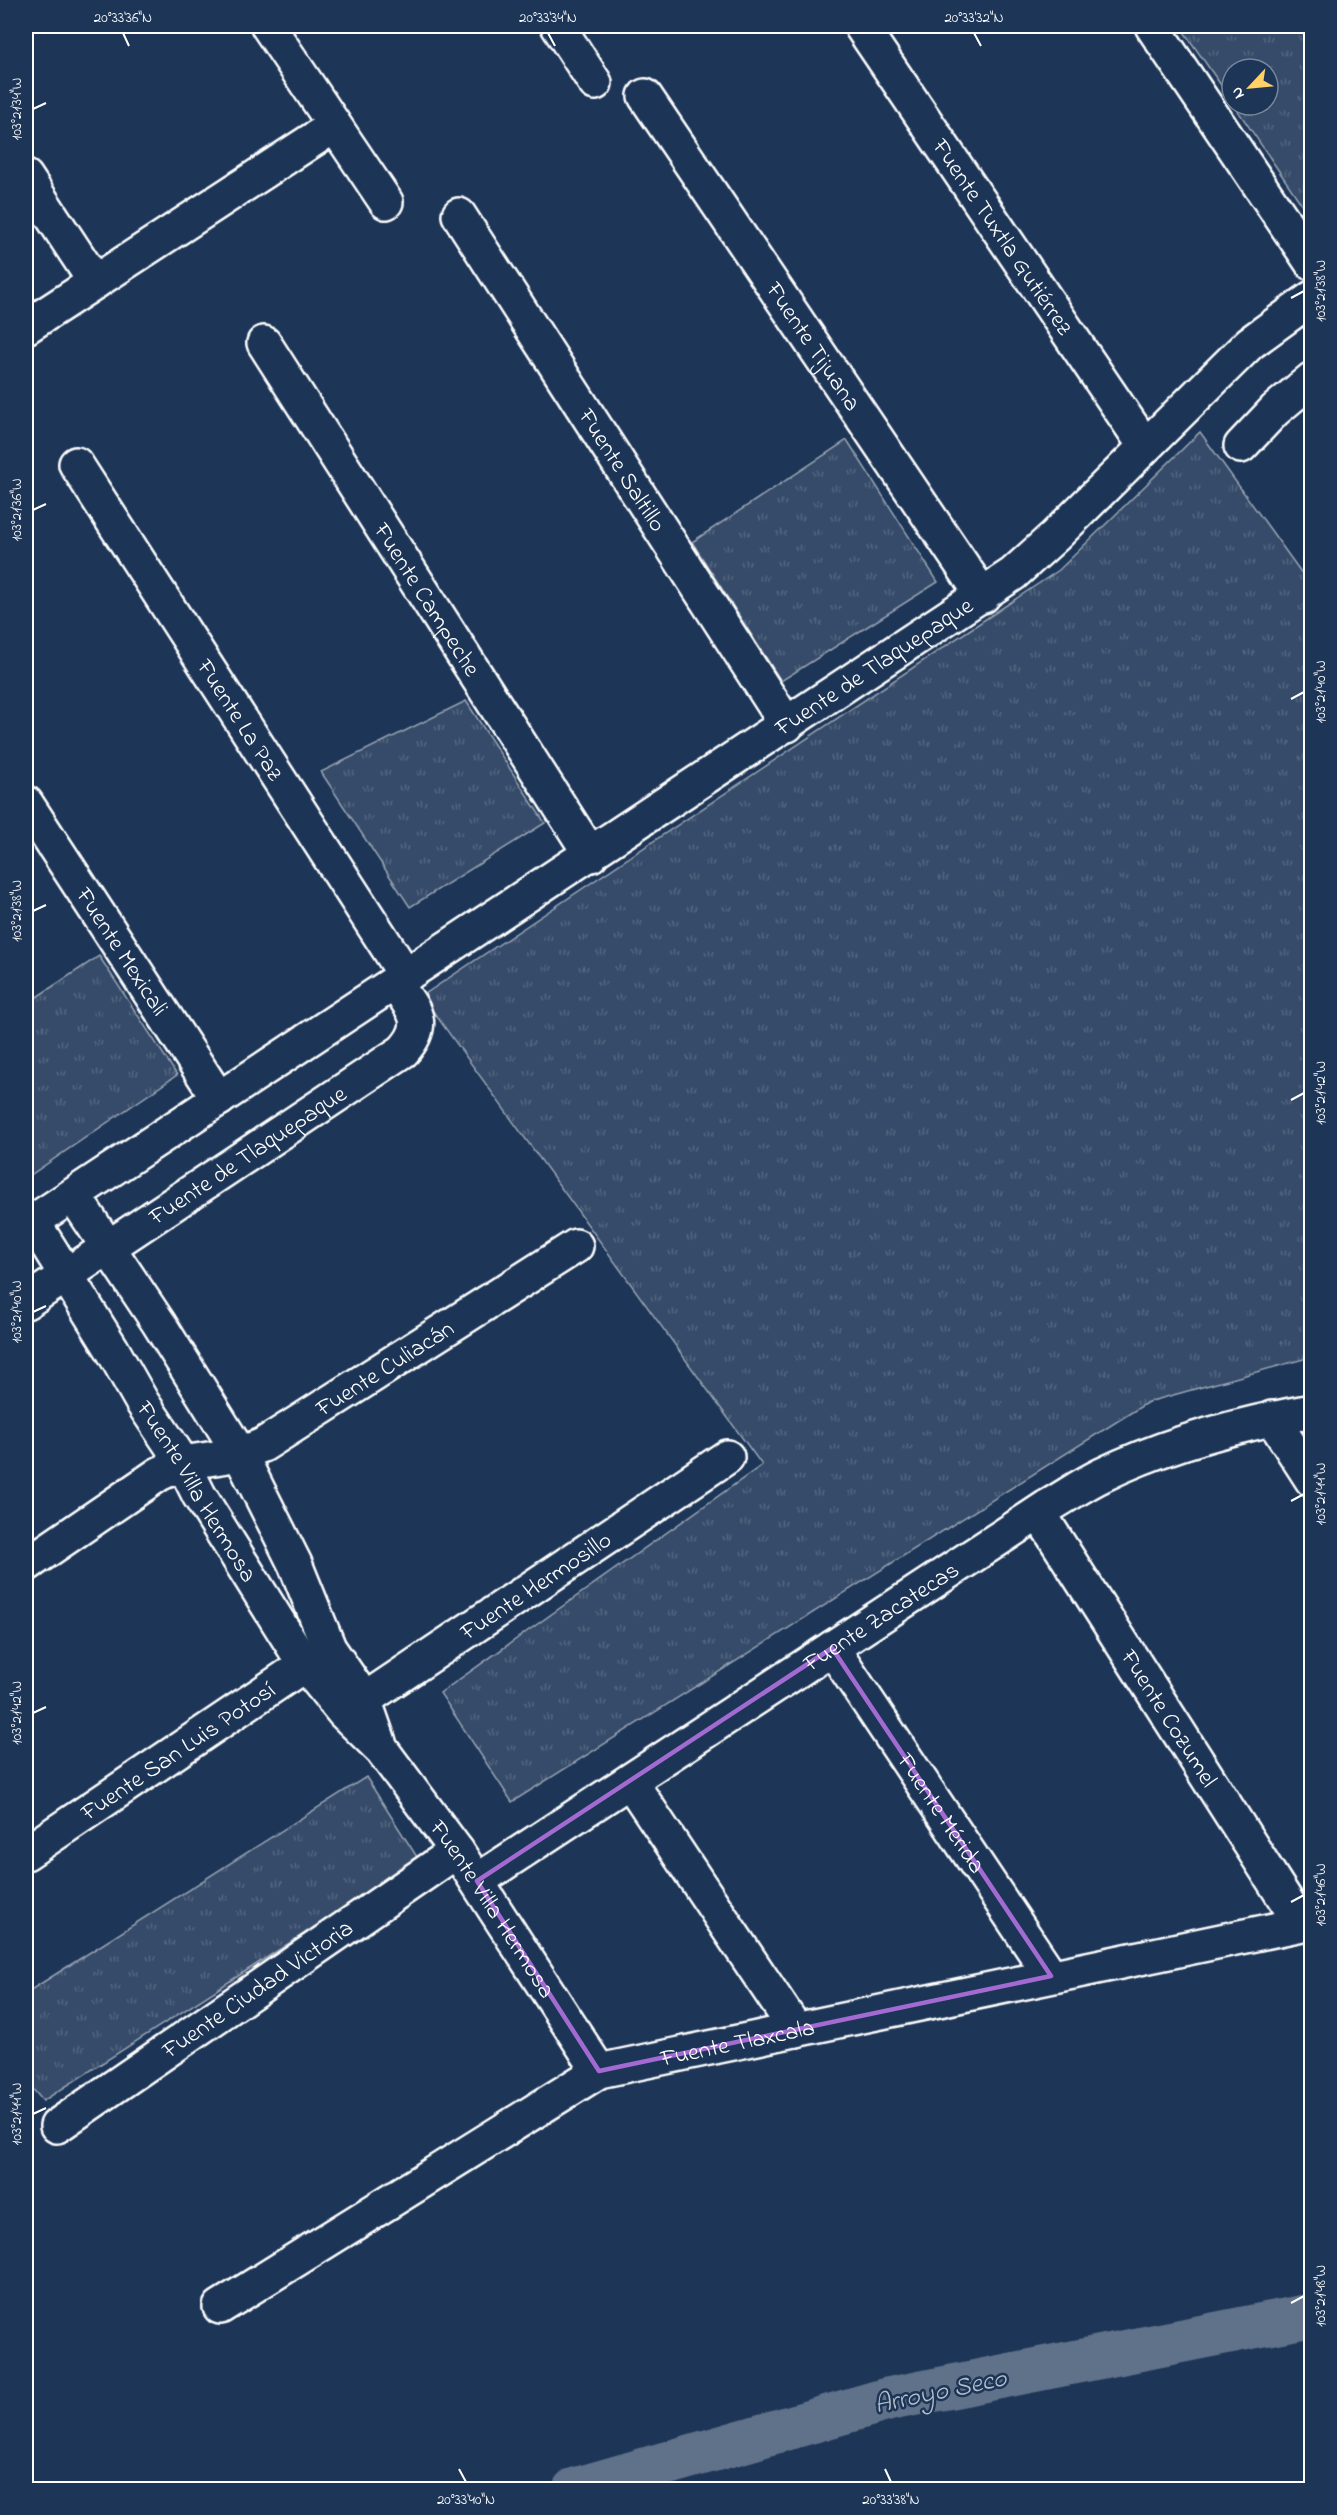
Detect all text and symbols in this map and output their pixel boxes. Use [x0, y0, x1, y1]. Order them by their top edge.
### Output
text: 20°33'36"N [94, 7, 152, 29]
text: 20°33'34"N [519, 7, 577, 29]
text: 20°33'32"N [944, 7, 1004, 29]
north arrow [1220, 57, 1280, 117]
text: 103°21'34"W [6, 78, 28, 140]
text: N [1225, 82, 1251, 103]
street label: Fuente Tuxtla Gutiérrez [922, 132, 1081, 344]
text: 103°21'38"W [1310, 260, 1332, 322]
street label: Fuente Tijuana [755, 275, 868, 419]
street label: Fuente Saltillo [568, 402, 673, 540]
text: 103°21'36"W [6, 478, 28, 542]
street label: Fuente Campeche [363, 516, 488, 685]
street label: Fuente de Tlaquepaque [768, 590, 981, 747]
street label: Fuente La Paz [186, 652, 291, 789]
text: 103°21'40"W [1310, 660, 1332, 724]
text: 103°21'38"W [6, 880, 28, 942]
street label: Fuente Mexicali [65, 880, 175, 1024]
text: 103°21'42"W [1310, 1061, 1332, 1125]
street label: Fuente de Tlaquepaque [142, 1078, 355, 1236]
text: 103°21'40"W [6, 1280, 28, 1344]
street label: Fuente Culiacán [309, 1313, 462, 1427]
street label: Fuente Villa Hermosa [126, 1394, 264, 1590]
text: 103°21'44"W [1310, 1463, 1332, 1525]
street label: Fuente Hermosillo [453, 1524, 619, 1651]
street label: Fuente Zacatecas [797, 1554, 967, 1683]
street label: Fuente Cozumel [1110, 1642, 1225, 1795]
street label: Fuente San Luis Potosí [74, 1674, 283, 1832]
text: 103°21'42"W [6, 1681, 28, 1745]
street label: Fuente Mérida [886, 1746, 993, 1881]
street label: Fuente Villa Hermosa [419, 1813, 563, 2006]
text: 103°21'46"W [1310, 1863, 1332, 1927]
street label: Fuente Ciudad Victoria [155, 1912, 361, 2069]
street label: Fuente Tlaxcala [657, 2011, 818, 2078]
text: 103°21'44"W [6, 2083, 28, 2145]
text: 103°21'48"W [1310, 2265, 1332, 2327]
water label: Arroyo Seco [871, 2360, 1012, 2425]
text: 20°33'40"N [437, 2489, 495, 2511]
text: 20°33'38"N [862, 2489, 920, 2511]

